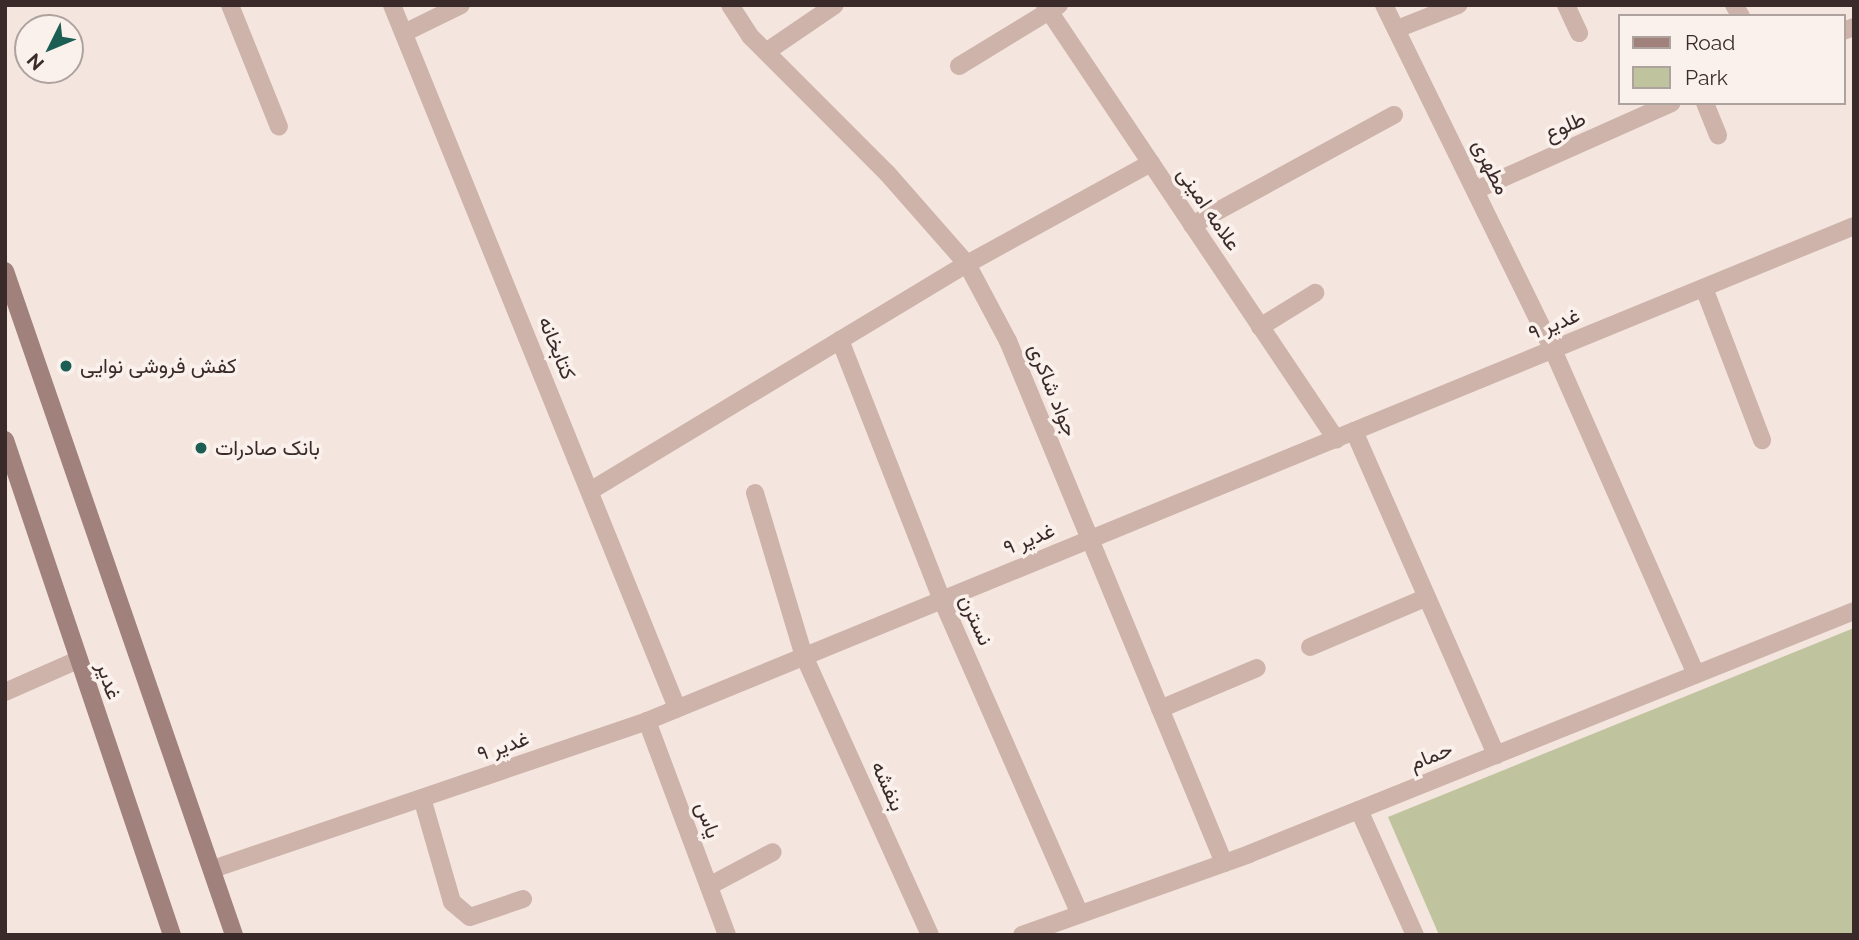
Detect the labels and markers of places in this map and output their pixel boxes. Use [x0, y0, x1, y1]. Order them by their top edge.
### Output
place label: کفش فروشی نوایی [80, 353, 237, 379]
marker: کفش فروشی نوایی [58, 358, 74, 374]
place label: بانک صادرات [215, 435, 320, 461]
marker: بانک صادرات [193, 440, 209, 456]

